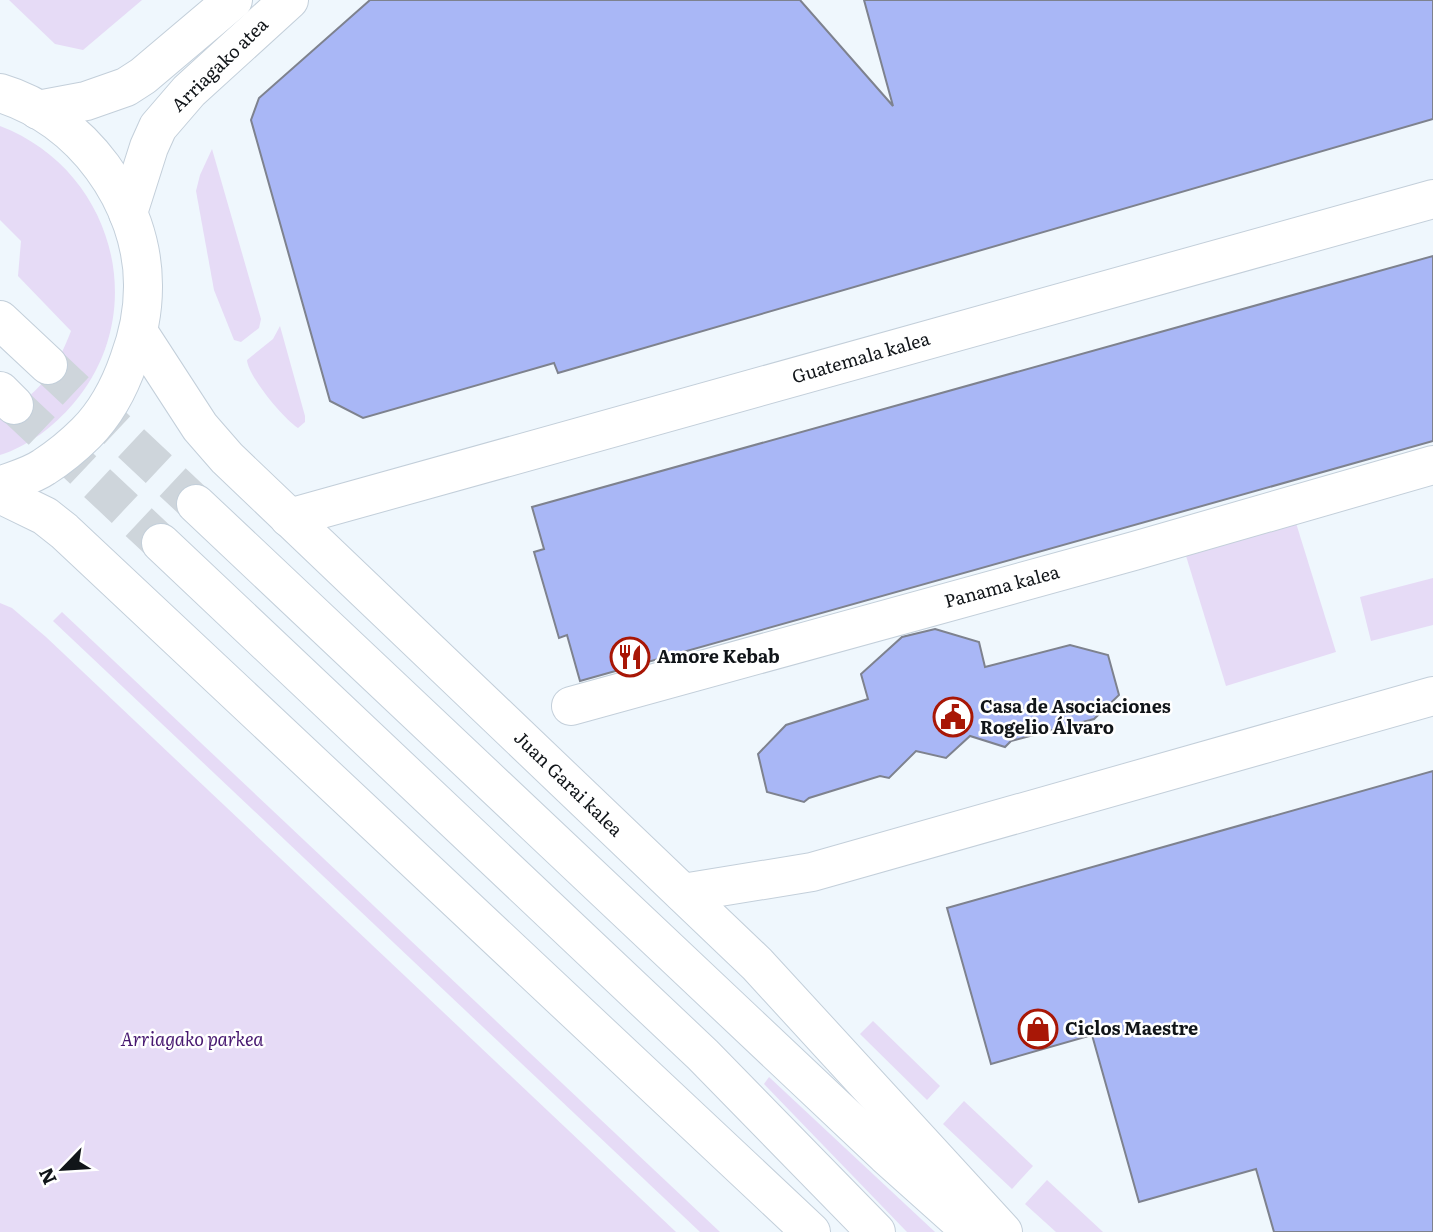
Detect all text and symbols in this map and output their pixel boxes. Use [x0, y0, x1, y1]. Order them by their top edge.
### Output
street label: Arriagako atea [164, 10, 274, 117]
street label: Guatemala kalea [788, 324, 933, 389]
street label: Panama kalea [941, 557, 1062, 614]
restaurant icon: Amore Kebab [609, 636, 651, 678]
place label: Amore Kebab [657, 642, 780, 669]
place label: Casa de Asociaciones Rogelio Álvaro [980, 692, 1171, 740]
public building icon: Casa de Asociaciones Rogelio Álvaro [932, 696, 974, 738]
street label: Juan Garai kalea [508, 724, 630, 842]
shop icon: Ciclos Maestre [1017, 1008, 1059, 1050]
place label: Ciclos Maestre [1065, 1014, 1198, 1041]
park label: Arriagako parkea [120, 1025, 264, 1052]
north arrow [28, 1134, 98, 1204]
text: N [31, 1163, 63, 1190]

